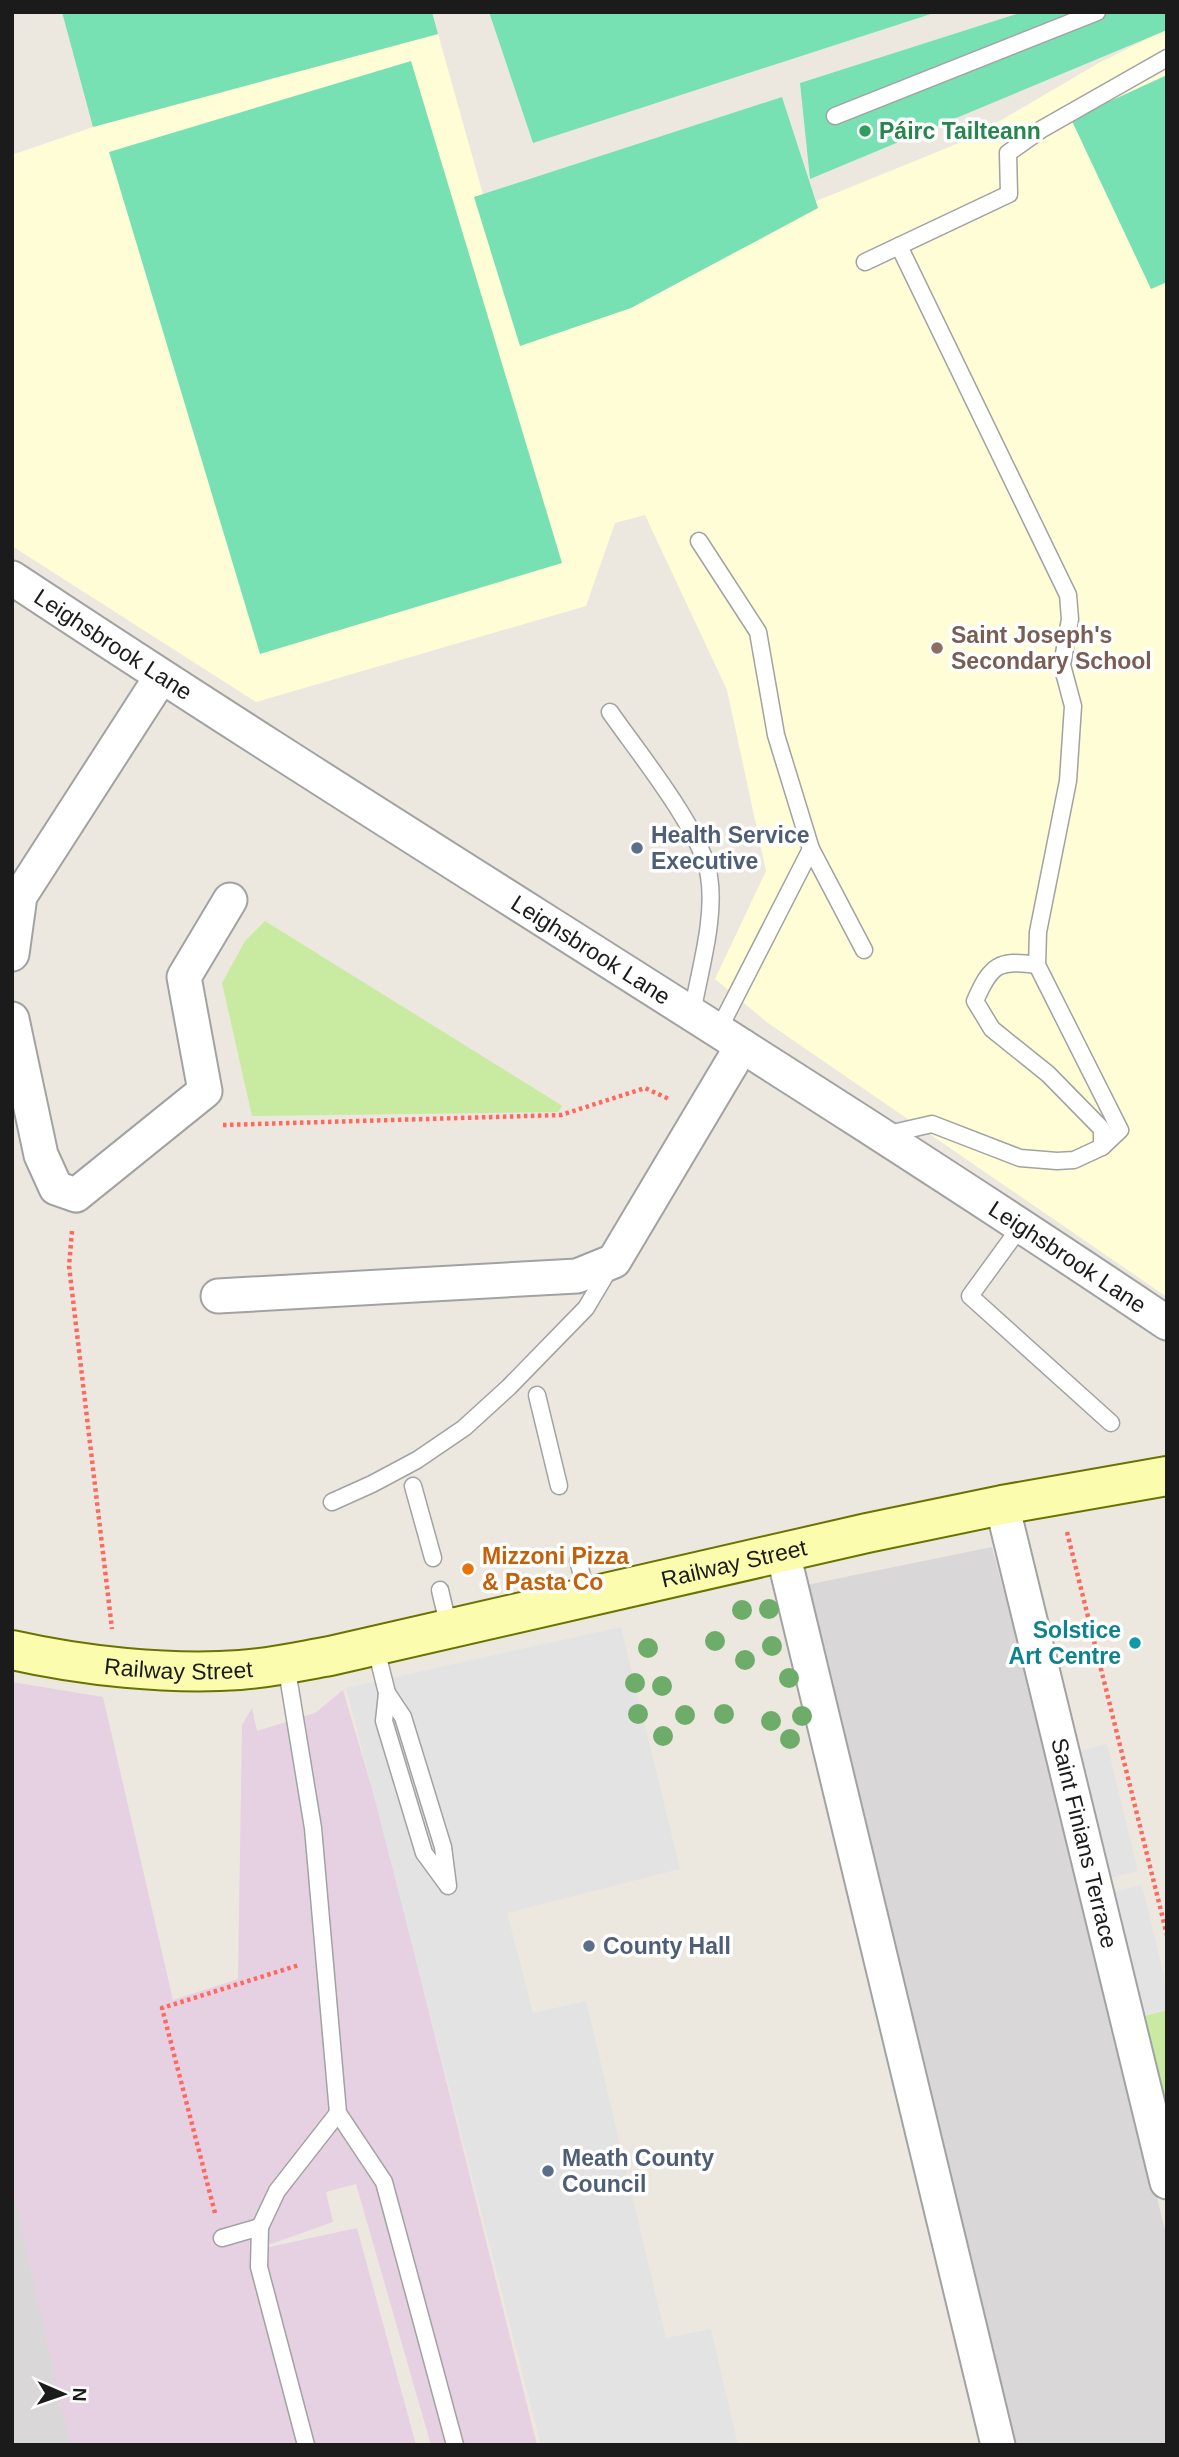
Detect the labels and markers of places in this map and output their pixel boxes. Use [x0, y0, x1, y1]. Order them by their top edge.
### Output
place label: Páirc Tailteann [879, 118, 1041, 144]
marker: Páirc Tailteann [857, 123, 873, 139]
place label: Saint Joseph's Secondary School [951, 622, 1152, 674]
marker: Saint Joseph's Secondary School [929, 640, 945, 656]
place label: Health Service Executive [651, 822, 810, 874]
marker: Health Service Executive [629, 840, 645, 856]
place label: Mizzoni Pizza & Pasta Co [482, 1543, 629, 1595]
marker: Mizzoni Pizza & Pasta Co [460, 1561, 476, 1577]
place label: Solstice Art Centre [1009, 1617, 1121, 1669]
marker: Solstice Art Centre [1127, 1635, 1143, 1651]
place label: County Hall [603, 1933, 731, 1959]
marker: County Hall [581, 1938, 597, 1954]
place label: Meath County Council [562, 2145, 714, 2197]
marker: Meath County Council [540, 2163, 556, 2179]

